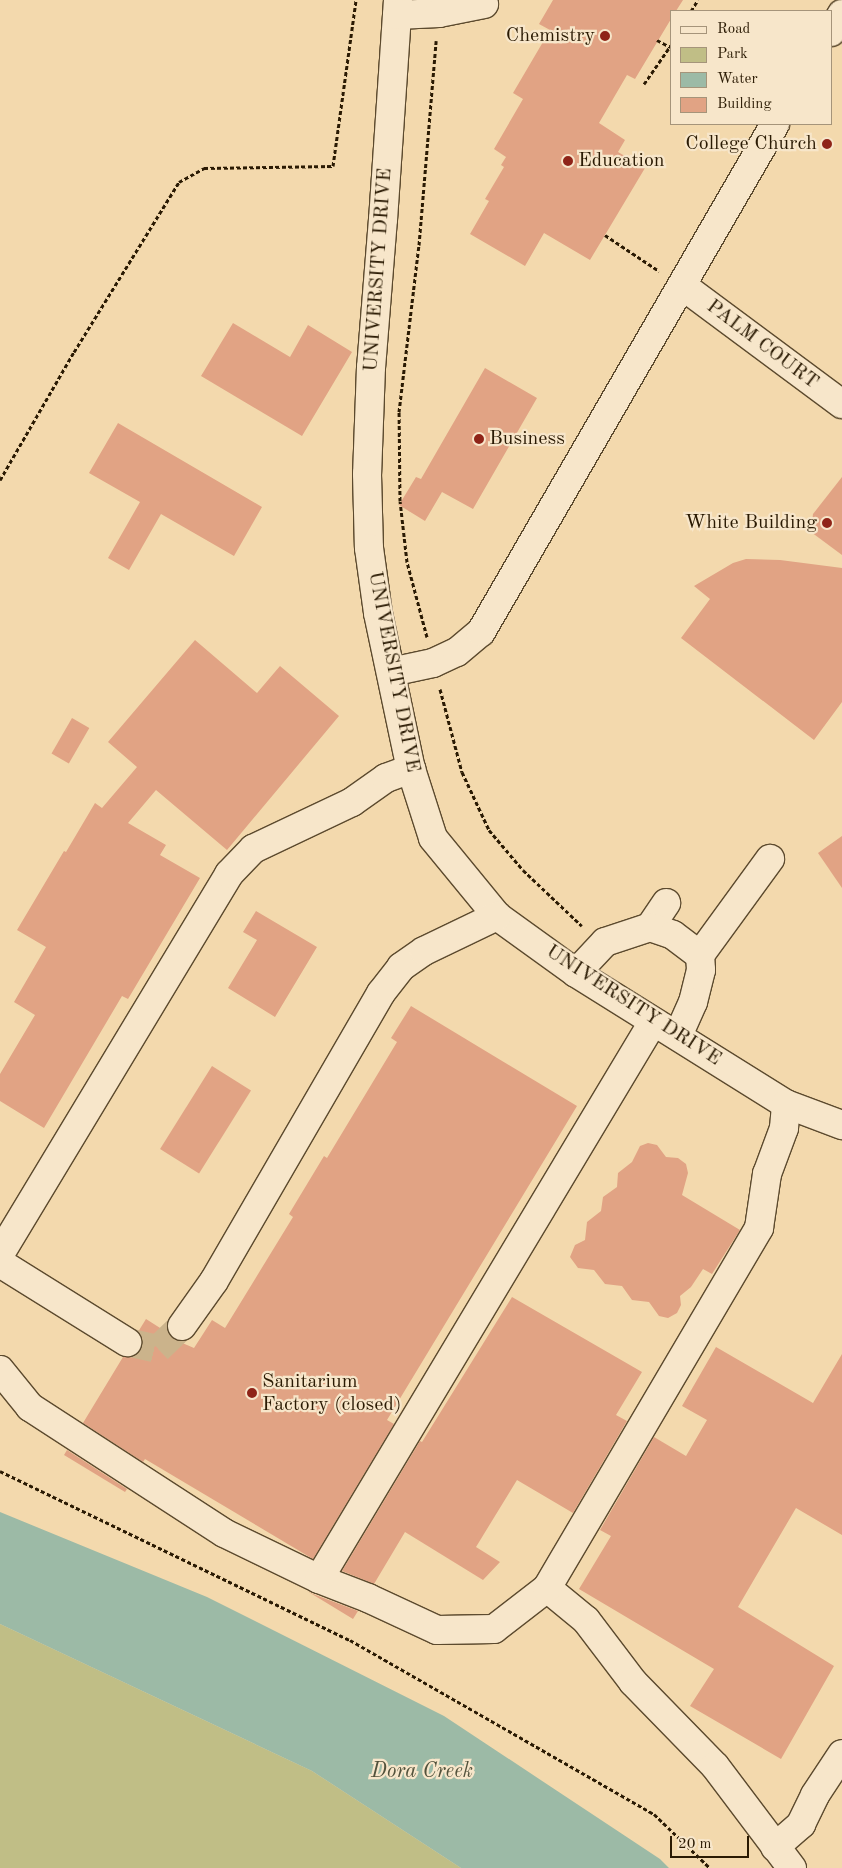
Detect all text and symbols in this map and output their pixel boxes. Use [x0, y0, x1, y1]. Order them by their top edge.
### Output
legend [670, 10, 832, 125]
text: Road [717, 22, 750, 37]
place label: Chemistry [506, 24, 595, 48]
marker: Chemistry [599, 30, 611, 42]
text: Park [717, 47, 748, 62]
text: Water [717, 72, 758, 87]
text: Building [717, 97, 772, 112]
place label: College Church [685, 132, 817, 156]
marker: College Church [821, 138, 833, 150]
place label: Education [578, 149, 665, 173]
marker: Education [562, 155, 574, 167]
street label: UNIVERSITY DRIVE [360, 167, 398, 373]
street label: PALM COURT [701, 295, 823, 395]
place label: Business [489, 427, 565, 451]
marker: Business [473, 433, 485, 445]
place label: White Building [685, 511, 817, 535]
marker: White Building [821, 517, 833, 529]
street label: UNIVERSITY DRIVE [362, 569, 424, 775]
street label: UNIVERSITY DRIVE [541, 940, 725, 1072]
place label: Sanitarium Factory (closed) [262, 1370, 401, 1417]
marker: Sanitarium Factory (closed) [246, 1387, 258, 1399]
water label: Dora Creek [371, 1759, 473, 1785]
scale bar [672, 1826, 751, 1858]
text: 20 m [678, 1837, 712, 1852]

